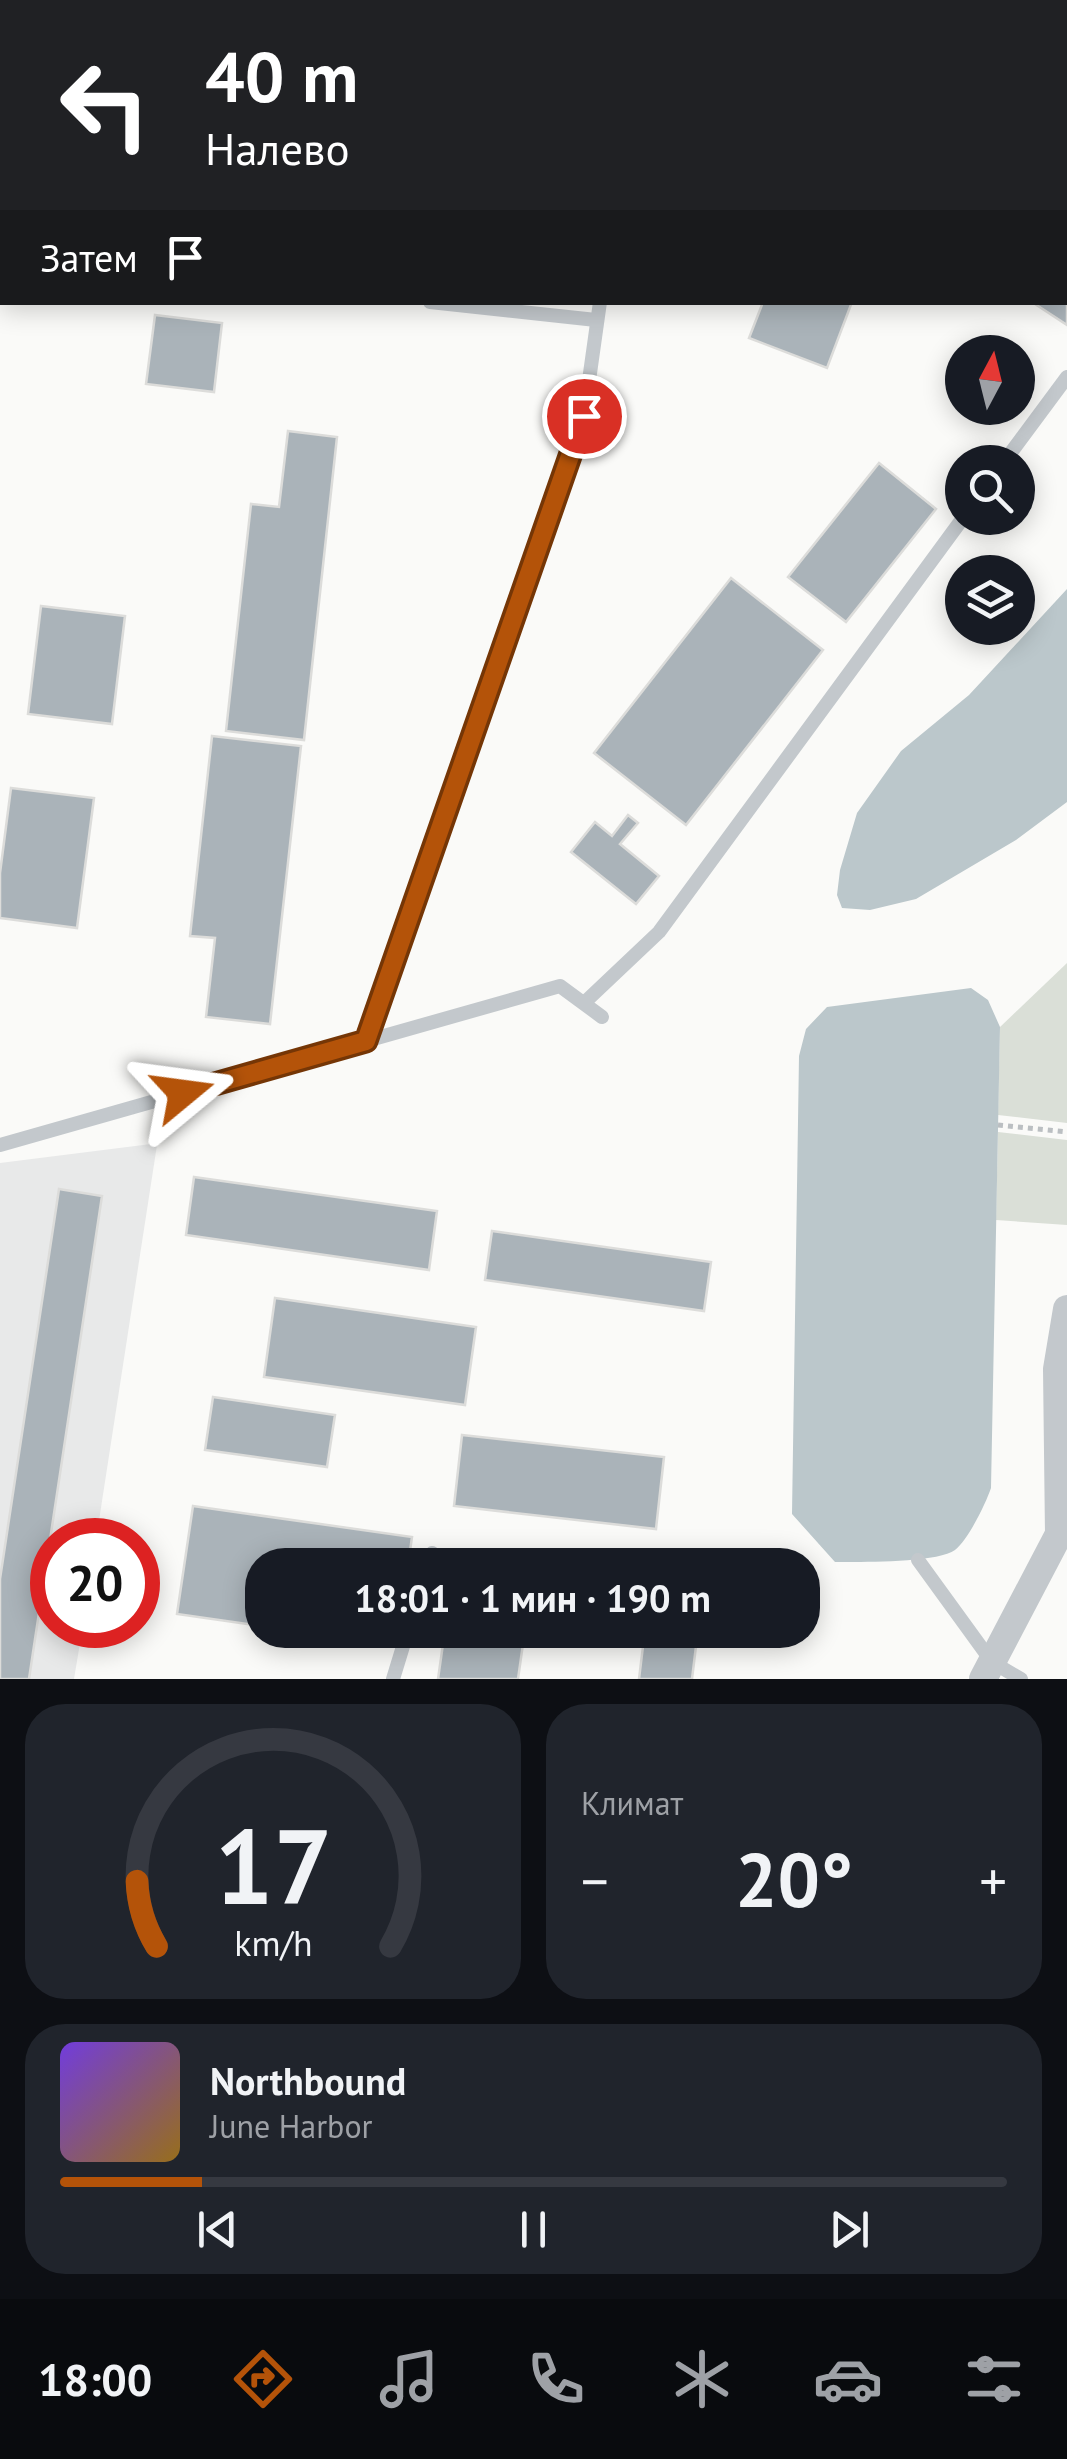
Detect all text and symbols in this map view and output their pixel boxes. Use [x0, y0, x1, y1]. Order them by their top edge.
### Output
text: 40 m [205, 31, 358, 121]
icon: left [40, 40, 170, 170]
text: Налево [205, 119, 350, 177]
icon: arrive [158, 230, 213, 285]
text: Затем [40, 233, 138, 282]
north arrow [945, 335, 1035, 425]
map controls [945, 335, 1035, 645]
pin [542, 374, 627, 459]
icon: arrive [557, 389, 612, 444]
button: search [945, 445, 1035, 535]
button: layers [945, 555, 1035, 645]
position arrow [131, 1041, 235, 1145]
speed limit sign: 20 [30, 1518, 160, 1648]
text: 18:01 · 1 мин · 190 m [354, 1573, 711, 1622]
text: Климат [581, 1782, 683, 1824]
text: 17 [214, 1798, 332, 1933]
text: 20° [735, 1831, 853, 1928]
text: − [581, 1845, 609, 1916]
text: + [979, 1845, 1007, 1916]
text: km/h [234, 1920, 312, 1966]
text: Northbound [210, 2056, 406, 2105]
text: June Harbor [210, 2105, 372, 2147]
icon: previous [190, 2202, 245, 2257]
icon: pause [506, 2202, 561, 2257]
icon: next [822, 2202, 877, 2257]
icon: directions [228, 2344, 298, 2414]
icon: music [374, 2344, 444, 2414]
icon: phone [521, 2344, 591, 2414]
icon: climate [667, 2344, 737, 2414]
icon: car [813, 2344, 883, 2414]
icon: filters [959, 2344, 1029, 2414]
text: 18:00 [38, 2350, 152, 2408]

